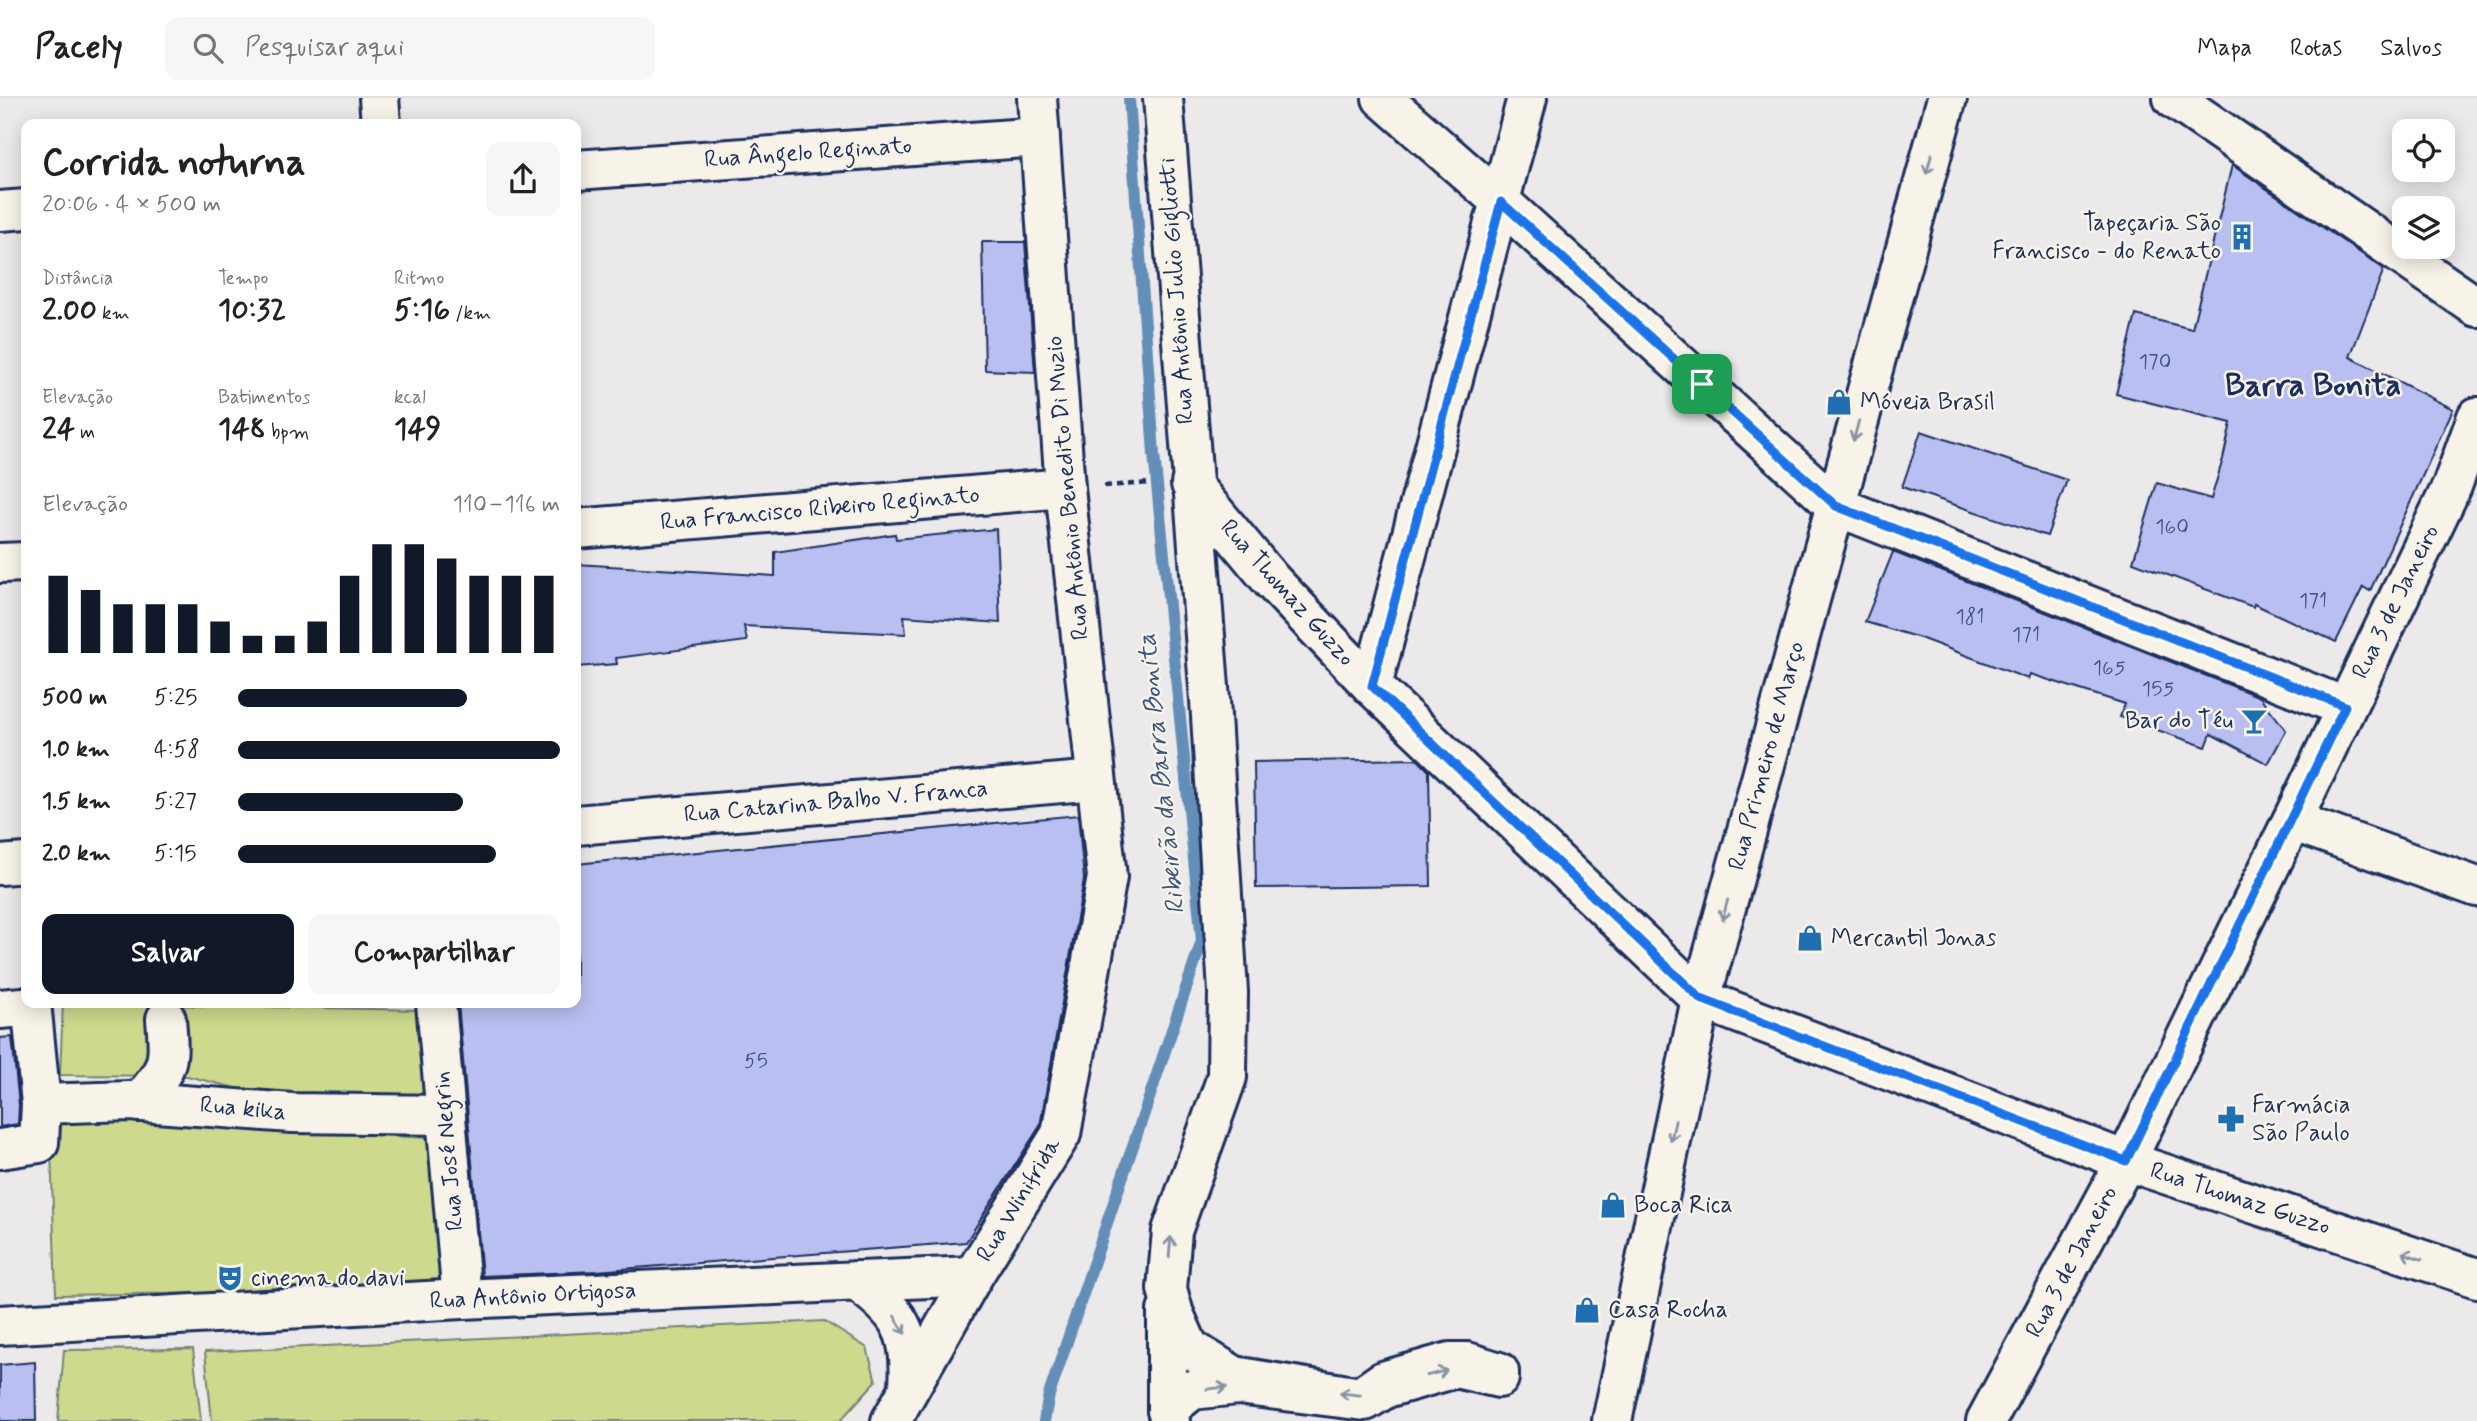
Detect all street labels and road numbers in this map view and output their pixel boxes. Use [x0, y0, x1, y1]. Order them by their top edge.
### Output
street label: Rua Ângelo Reginato [703, 130, 913, 179]
street label: Rua Antônio Julio Gigliotti [1152, 157, 1205, 425]
street label: Rua Antônio Benedito Di Muzio [1039, 335, 1097, 641]
street label: Rua Francisco Ribeiro Reginato [659, 480, 981, 541]
street label: Rua Thomaz Guzzo [1213, 513, 1361, 673]
street label: Rua 3 de Janeiro [2345, 520, 2447, 684]
street label: Rua Primeiro de Março [1722, 638, 1812, 874]
street label: Rua Catarina Balbo V. Franca [683, 773, 989, 831]
street label: Rua José Negrin [427, 1070, 474, 1232]
street label: Rua kika [199, 1090, 287, 1128]
street label: Rua Winifrida [970, 1132, 1069, 1268]
street label: Rua Thomaz Guzzo [2146, 1155, 2334, 1243]
street label: Rua 3 de Janeiro [2019, 1181, 2125, 1343]
street label: Rua Antônio Ortigosa [429, 1275, 637, 1317]

